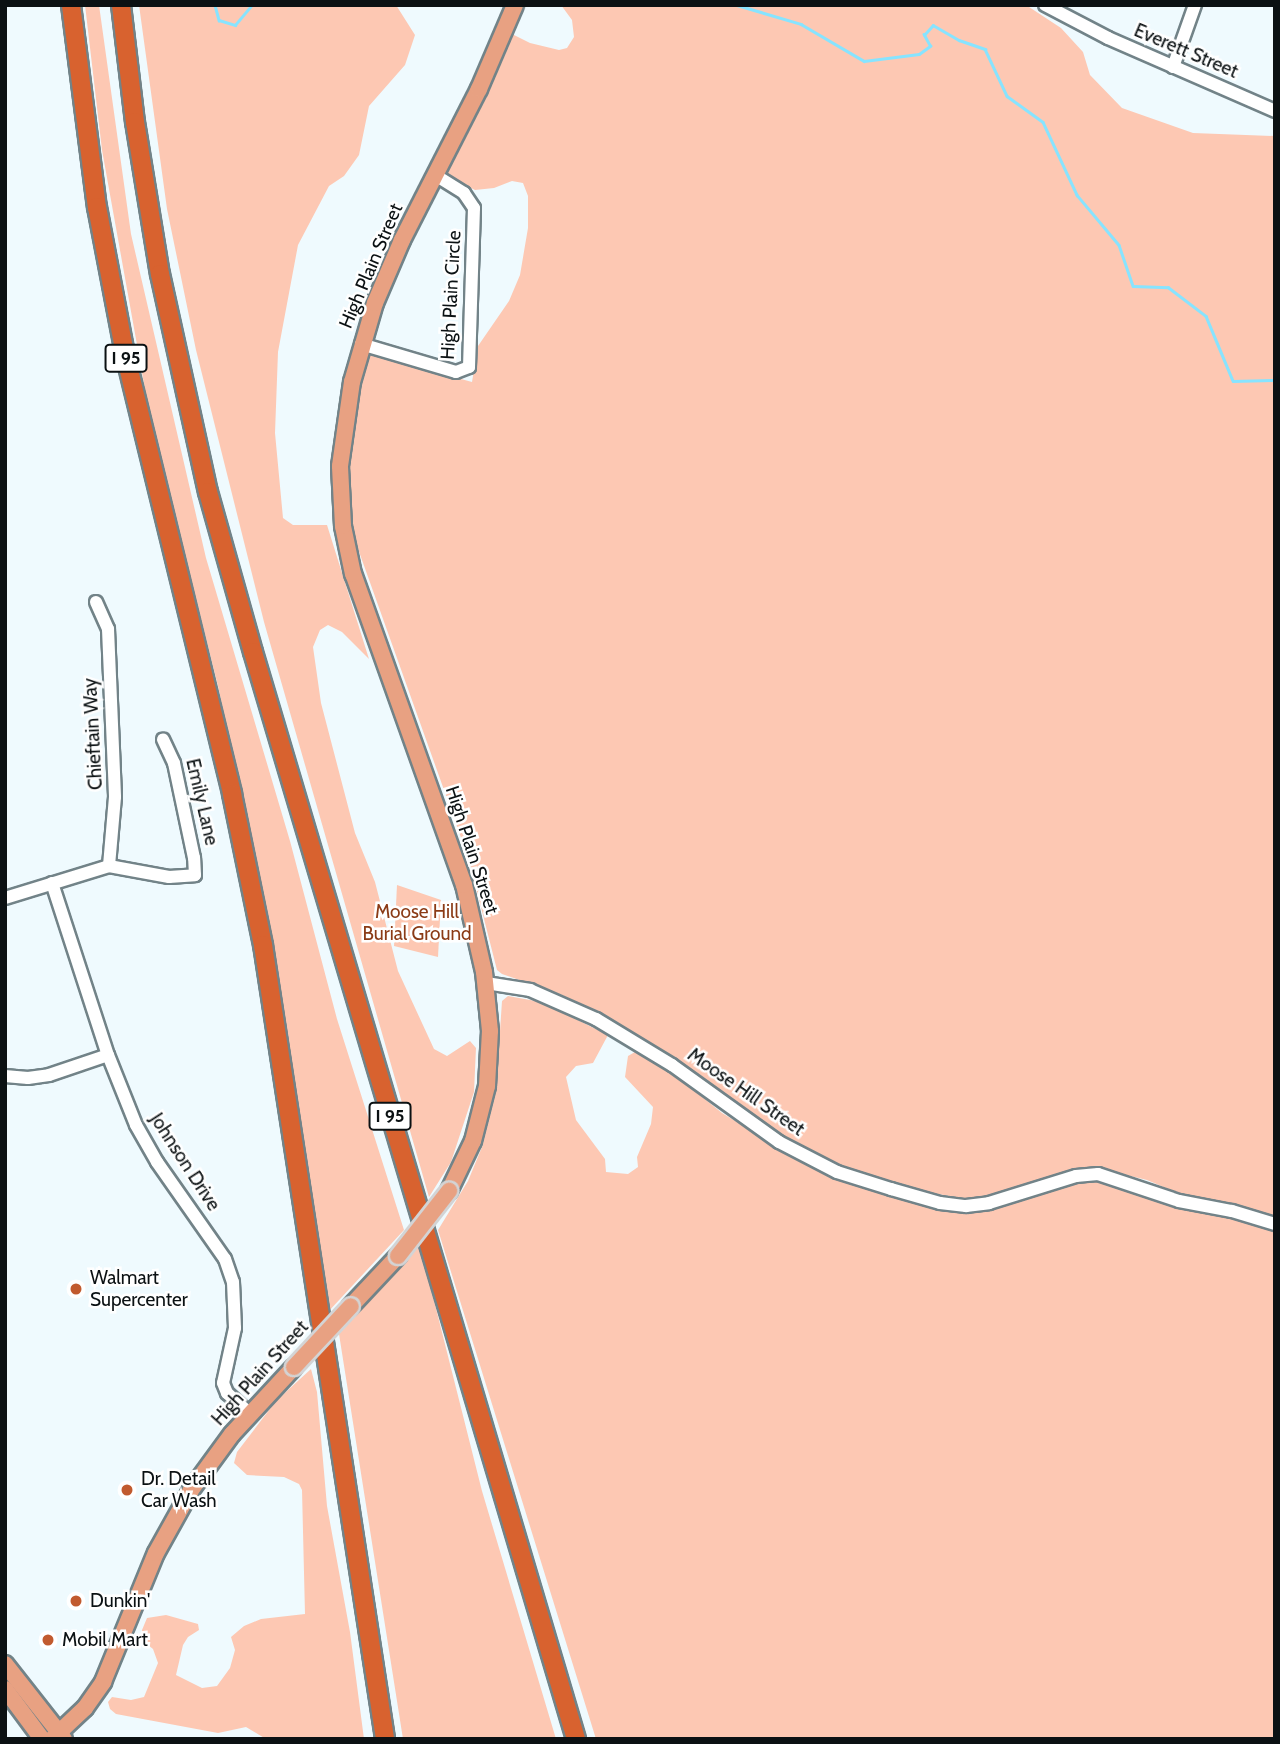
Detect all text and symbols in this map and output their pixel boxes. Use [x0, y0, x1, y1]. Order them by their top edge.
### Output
street label: Everett Street [1131, 19, 1241, 83]
street label: High Plain Street [334, 200, 408, 332]
street label: High Plain Circle [436, 230, 466, 360]
road number: I 95 [103, 344, 149, 372]
street label: Chieftain Way [79, 677, 107, 791]
street label: Emily Lane [181, 756, 223, 848]
street label: High Plain Street [441, 783, 503, 917]
park label: Moose Hill Burial Ground [362, 901, 472, 945]
street label: Moose Hill Street [683, 1043, 809, 1141]
road number: I 95 [367, 1101, 413, 1130]
street label: Johnson Drive [145, 1109, 225, 1215]
place label: Walmart Supercenter [90, 1267, 188, 1311]
marker: Walmart Supercenter [68, 1281, 84, 1297]
street label: High Plain Street [207, 1316, 313, 1430]
place label: Dr. Detail Car Wash [141, 1468, 217, 1512]
marker: Dr. Detail Car Wash [119, 1482, 135, 1498]
place label: Dunkin' [90, 1590, 150, 1612]
marker: Dunkin' [68, 1593, 84, 1609]
place label: Mobil Mart [62, 1629, 148, 1651]
marker: Mobil Mart [40, 1632, 56, 1648]

